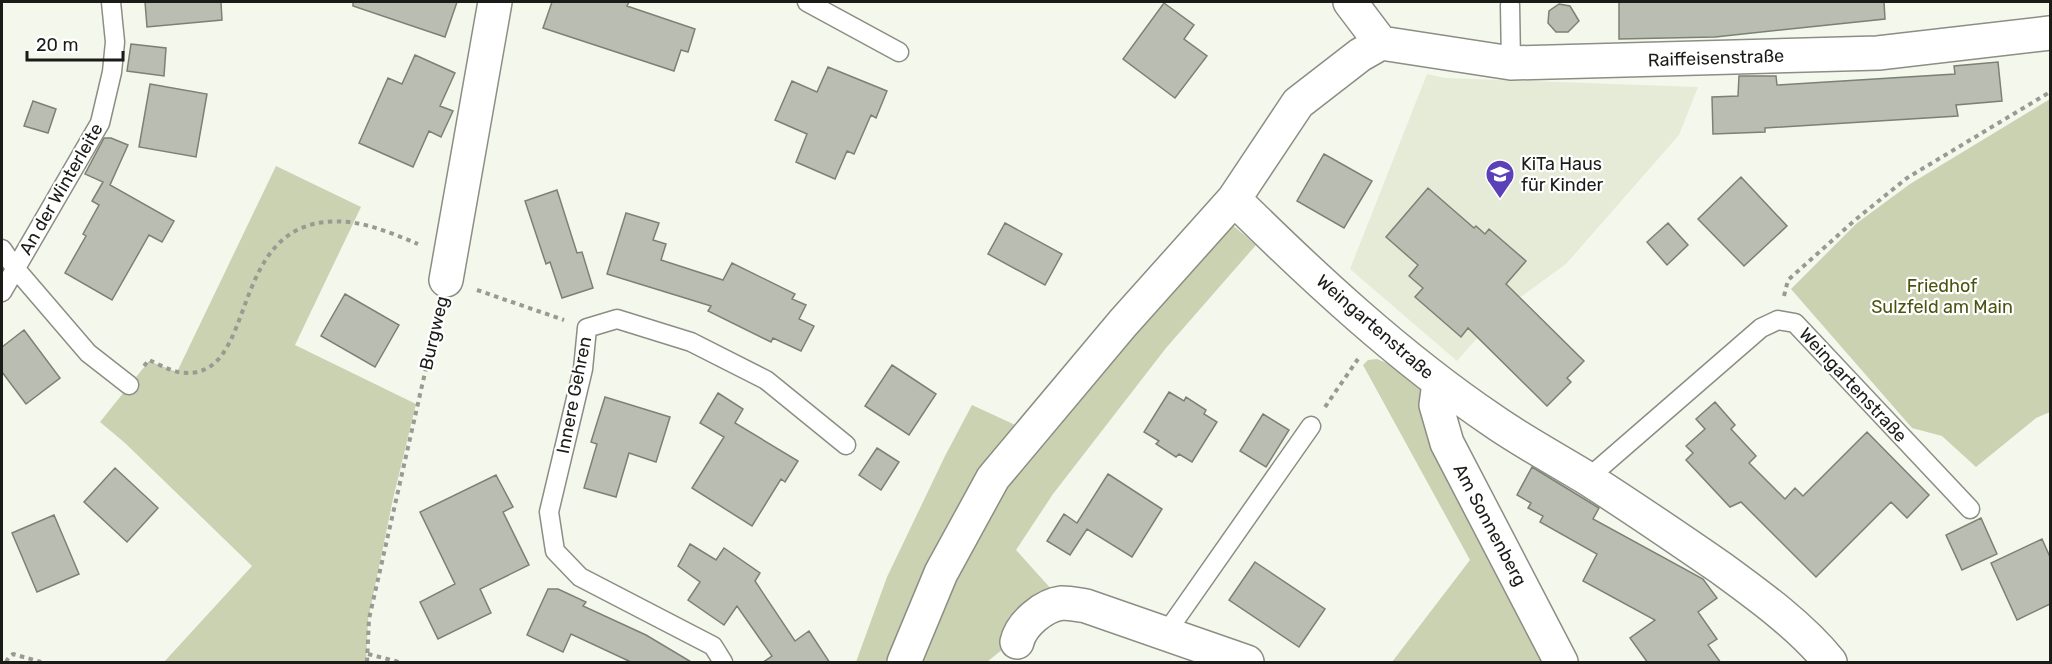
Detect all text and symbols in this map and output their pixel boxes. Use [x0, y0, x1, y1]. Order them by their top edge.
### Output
scale bar [27, 24, 123, 62]
text: 20 m [36, 34, 78, 56]
street label: Raiffeisenstraße [1647, 45, 1785, 71]
street label: An der Winterleite [14, 119, 108, 259]
place label: KiTa Haus für Kinder [1521, 153, 1603, 196]
school or university icon: KiTa Haus für Kinder [1484, 158, 1516, 200]
street label: Weingartenstraße [1312, 270, 1438, 384]
park label: Friedhof Sulzfeld am Main [1871, 275, 2013, 318]
street label: Burgweg [415, 294, 453, 372]
street label: Weingartenstraße [1794, 323, 1912, 447]
street label: Innere Gehren [552, 335, 596, 455]
street label: Am Sonnenberg [1449, 460, 1531, 590]

